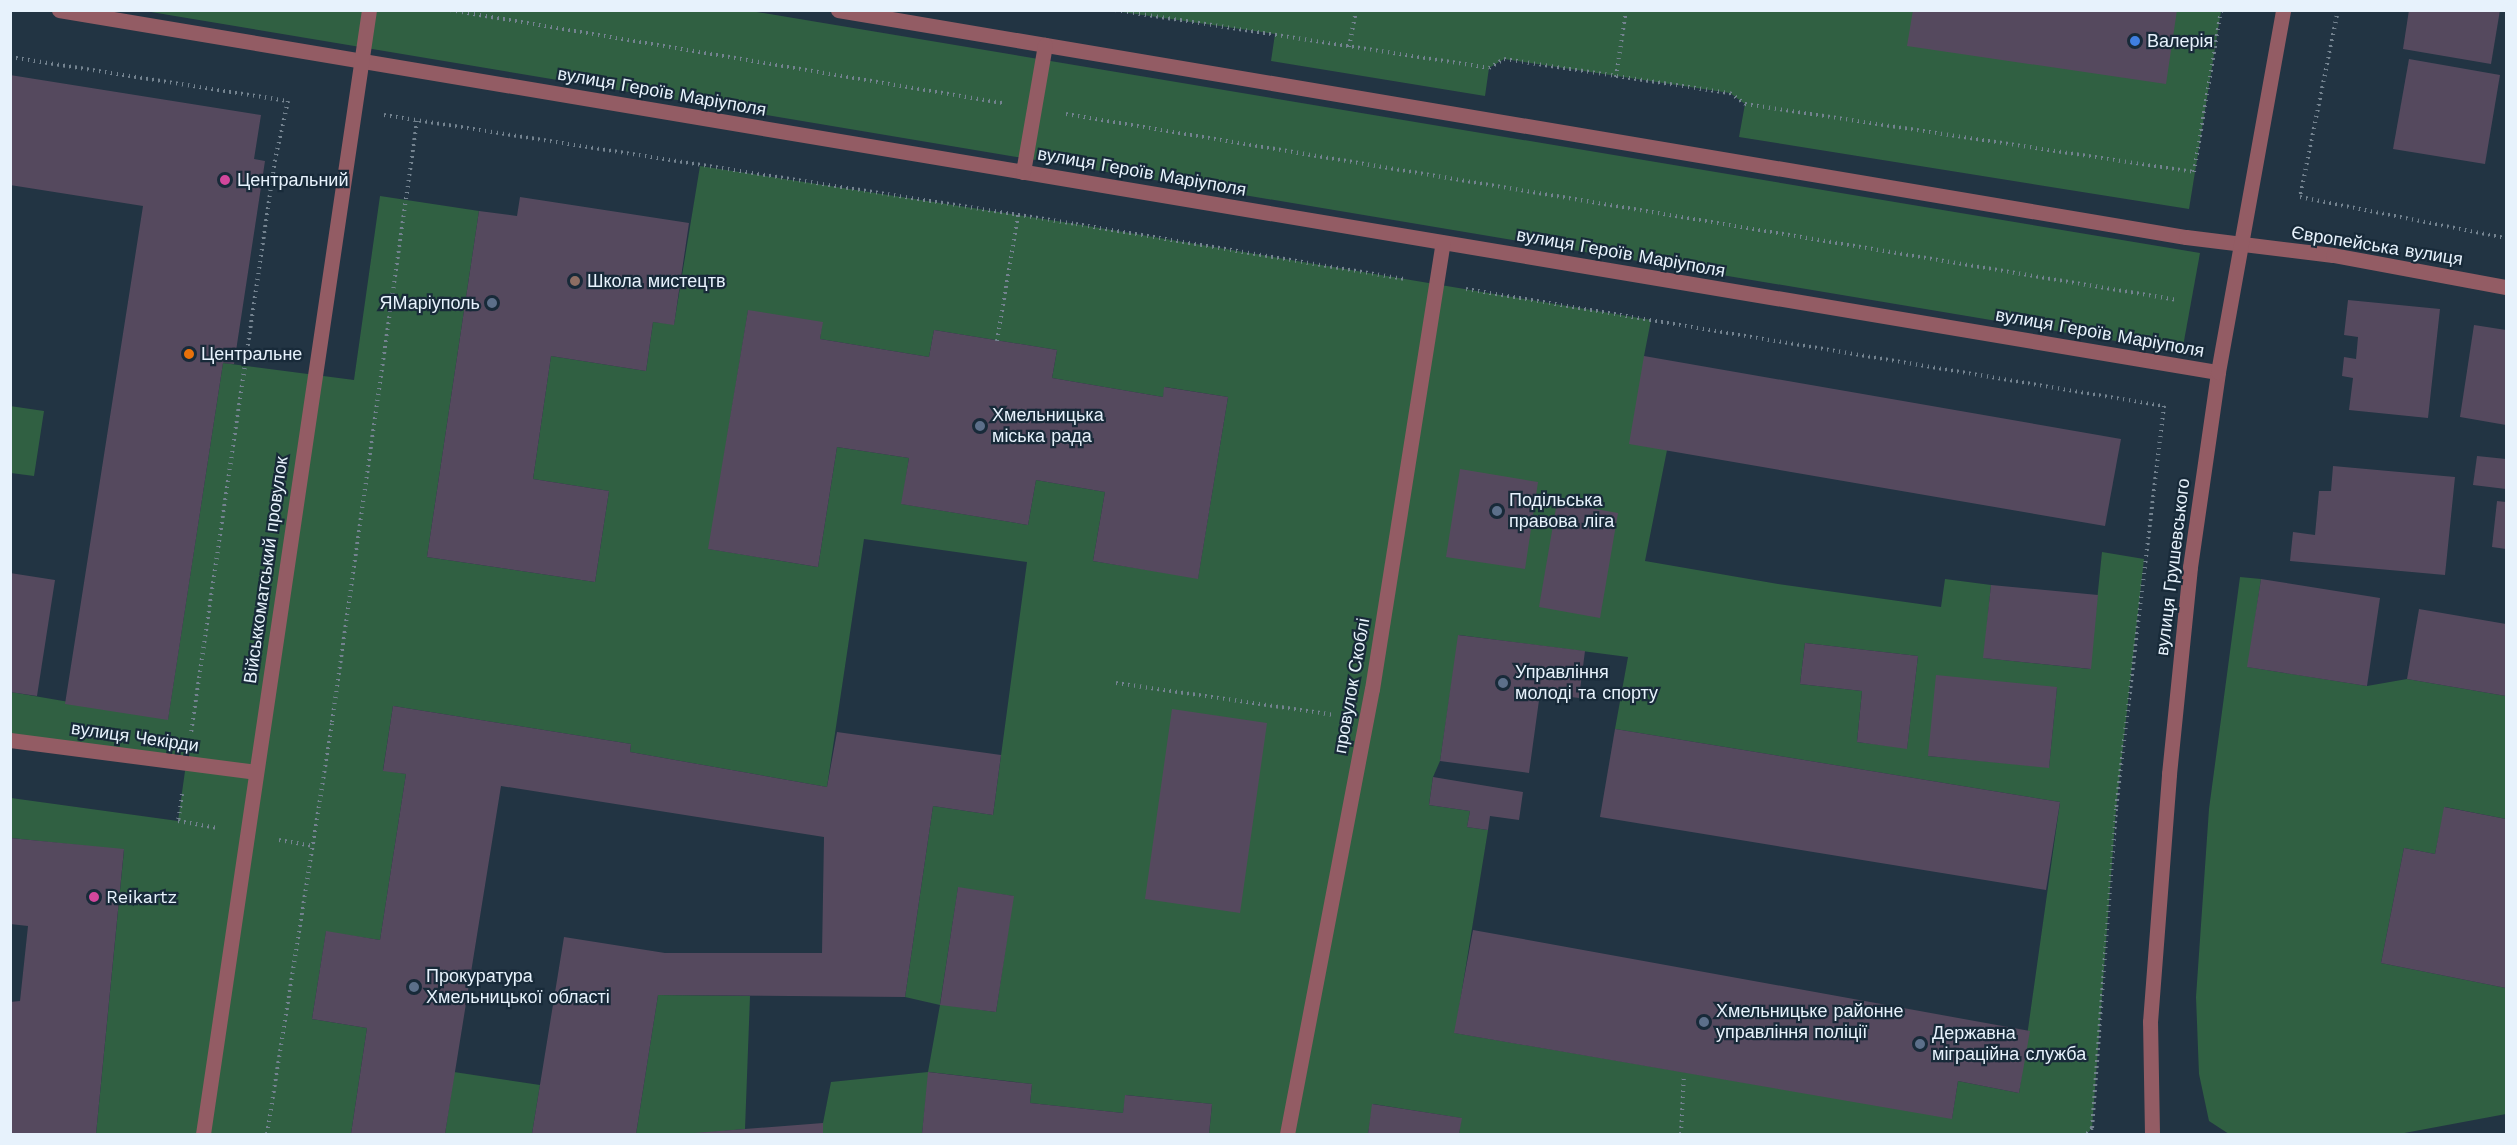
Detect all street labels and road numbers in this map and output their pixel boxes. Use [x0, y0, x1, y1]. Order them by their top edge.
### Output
street label: вулиця Героїв Маріуполя [556, 63, 768, 121]
street label: вулиця Героїв Маріуполя [1036, 143, 1248, 201]
street label: Європейська вулиця [2290, 222, 2464, 270]
street label: вулиця Героїв Маріуполя [1515, 224, 1727, 282]
street label: вулиця Героїв Маріуполя [1994, 304, 2206, 362]
street label: Військкоматський провулок [239, 455, 293, 685]
street label: вулиця Грушевського [2151, 477, 2195, 657]
street label: провулок Скоблі [1329, 616, 1375, 756]
street label: вулиця Чекірди [70, 717, 200, 757]

